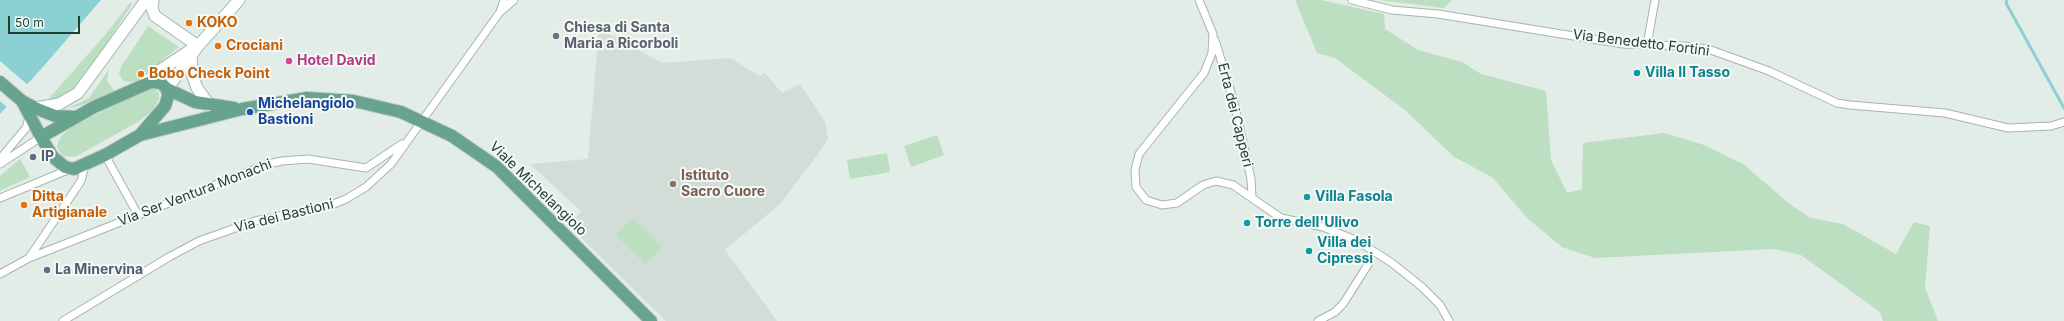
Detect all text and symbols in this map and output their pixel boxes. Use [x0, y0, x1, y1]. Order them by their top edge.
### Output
scale bar [10, 8, 82, 34]
text: 50 m [15, 15, 44, 30]
place label: KOKO [197, 15, 238, 31]
marker: KOKO [184, 18, 194, 28]
place label: Chiesa di Santa Maria a Ricorboli [564, 20, 678, 52]
street label: Via Benedetto Fortini [1572, 26, 1710, 60]
marker: Chiesa di Santa Maria a Ricorboli [551, 31, 561, 41]
place label: Crociani [226, 38, 283, 54]
marker: Crociani [213, 41, 223, 51]
place label: Hotel David [297, 53, 375, 69]
marker: Hotel David [284, 56, 294, 66]
street label: Erta dei Capperi [1214, 61, 1256, 169]
place label: Villa Il Tasso [1645, 65, 1730, 81]
place label: Bobo Check Point [149, 66, 270, 82]
marker: Villa Il Tasso [1632, 68, 1642, 78]
marker: Bobo Check Point [136, 69, 146, 79]
place label: Michelangiolo Bastioni [258, 96, 354, 128]
marker: Michelangiolo Bastioni [245, 107, 255, 117]
street label: Viale Michelangiolo [486, 138, 590, 240]
place label: IP [41, 149, 54, 165]
marker: IP [28, 152, 38, 162]
street label: Via Ser Ventura Monachi [116, 156, 274, 230]
place label: Istituto Sacro Cuore [681, 168, 765, 200]
marker: Istituto Sacro Cuore [668, 179, 678, 189]
place label: Ditta Artigianale [32, 189, 107, 222]
place label: Villa Fasola [1315, 189, 1393, 205]
marker: Villa Fasola [1302, 192, 1312, 202]
street label: Via dei Bastioni [233, 196, 335, 236]
marker: Ditta Artigianale [19, 200, 29, 210]
place label: Torre dell'Ulivo [1255, 215, 1359, 231]
marker: Torre dell'Ulivo [1242, 218, 1252, 228]
place label: Villa dei Cipressi [1317, 235, 1373, 268]
marker: Villa dei Cipressi [1304, 246, 1314, 256]
place label: La Minervina [55, 262, 143, 278]
marker: La Minervina [42, 265, 52, 275]

